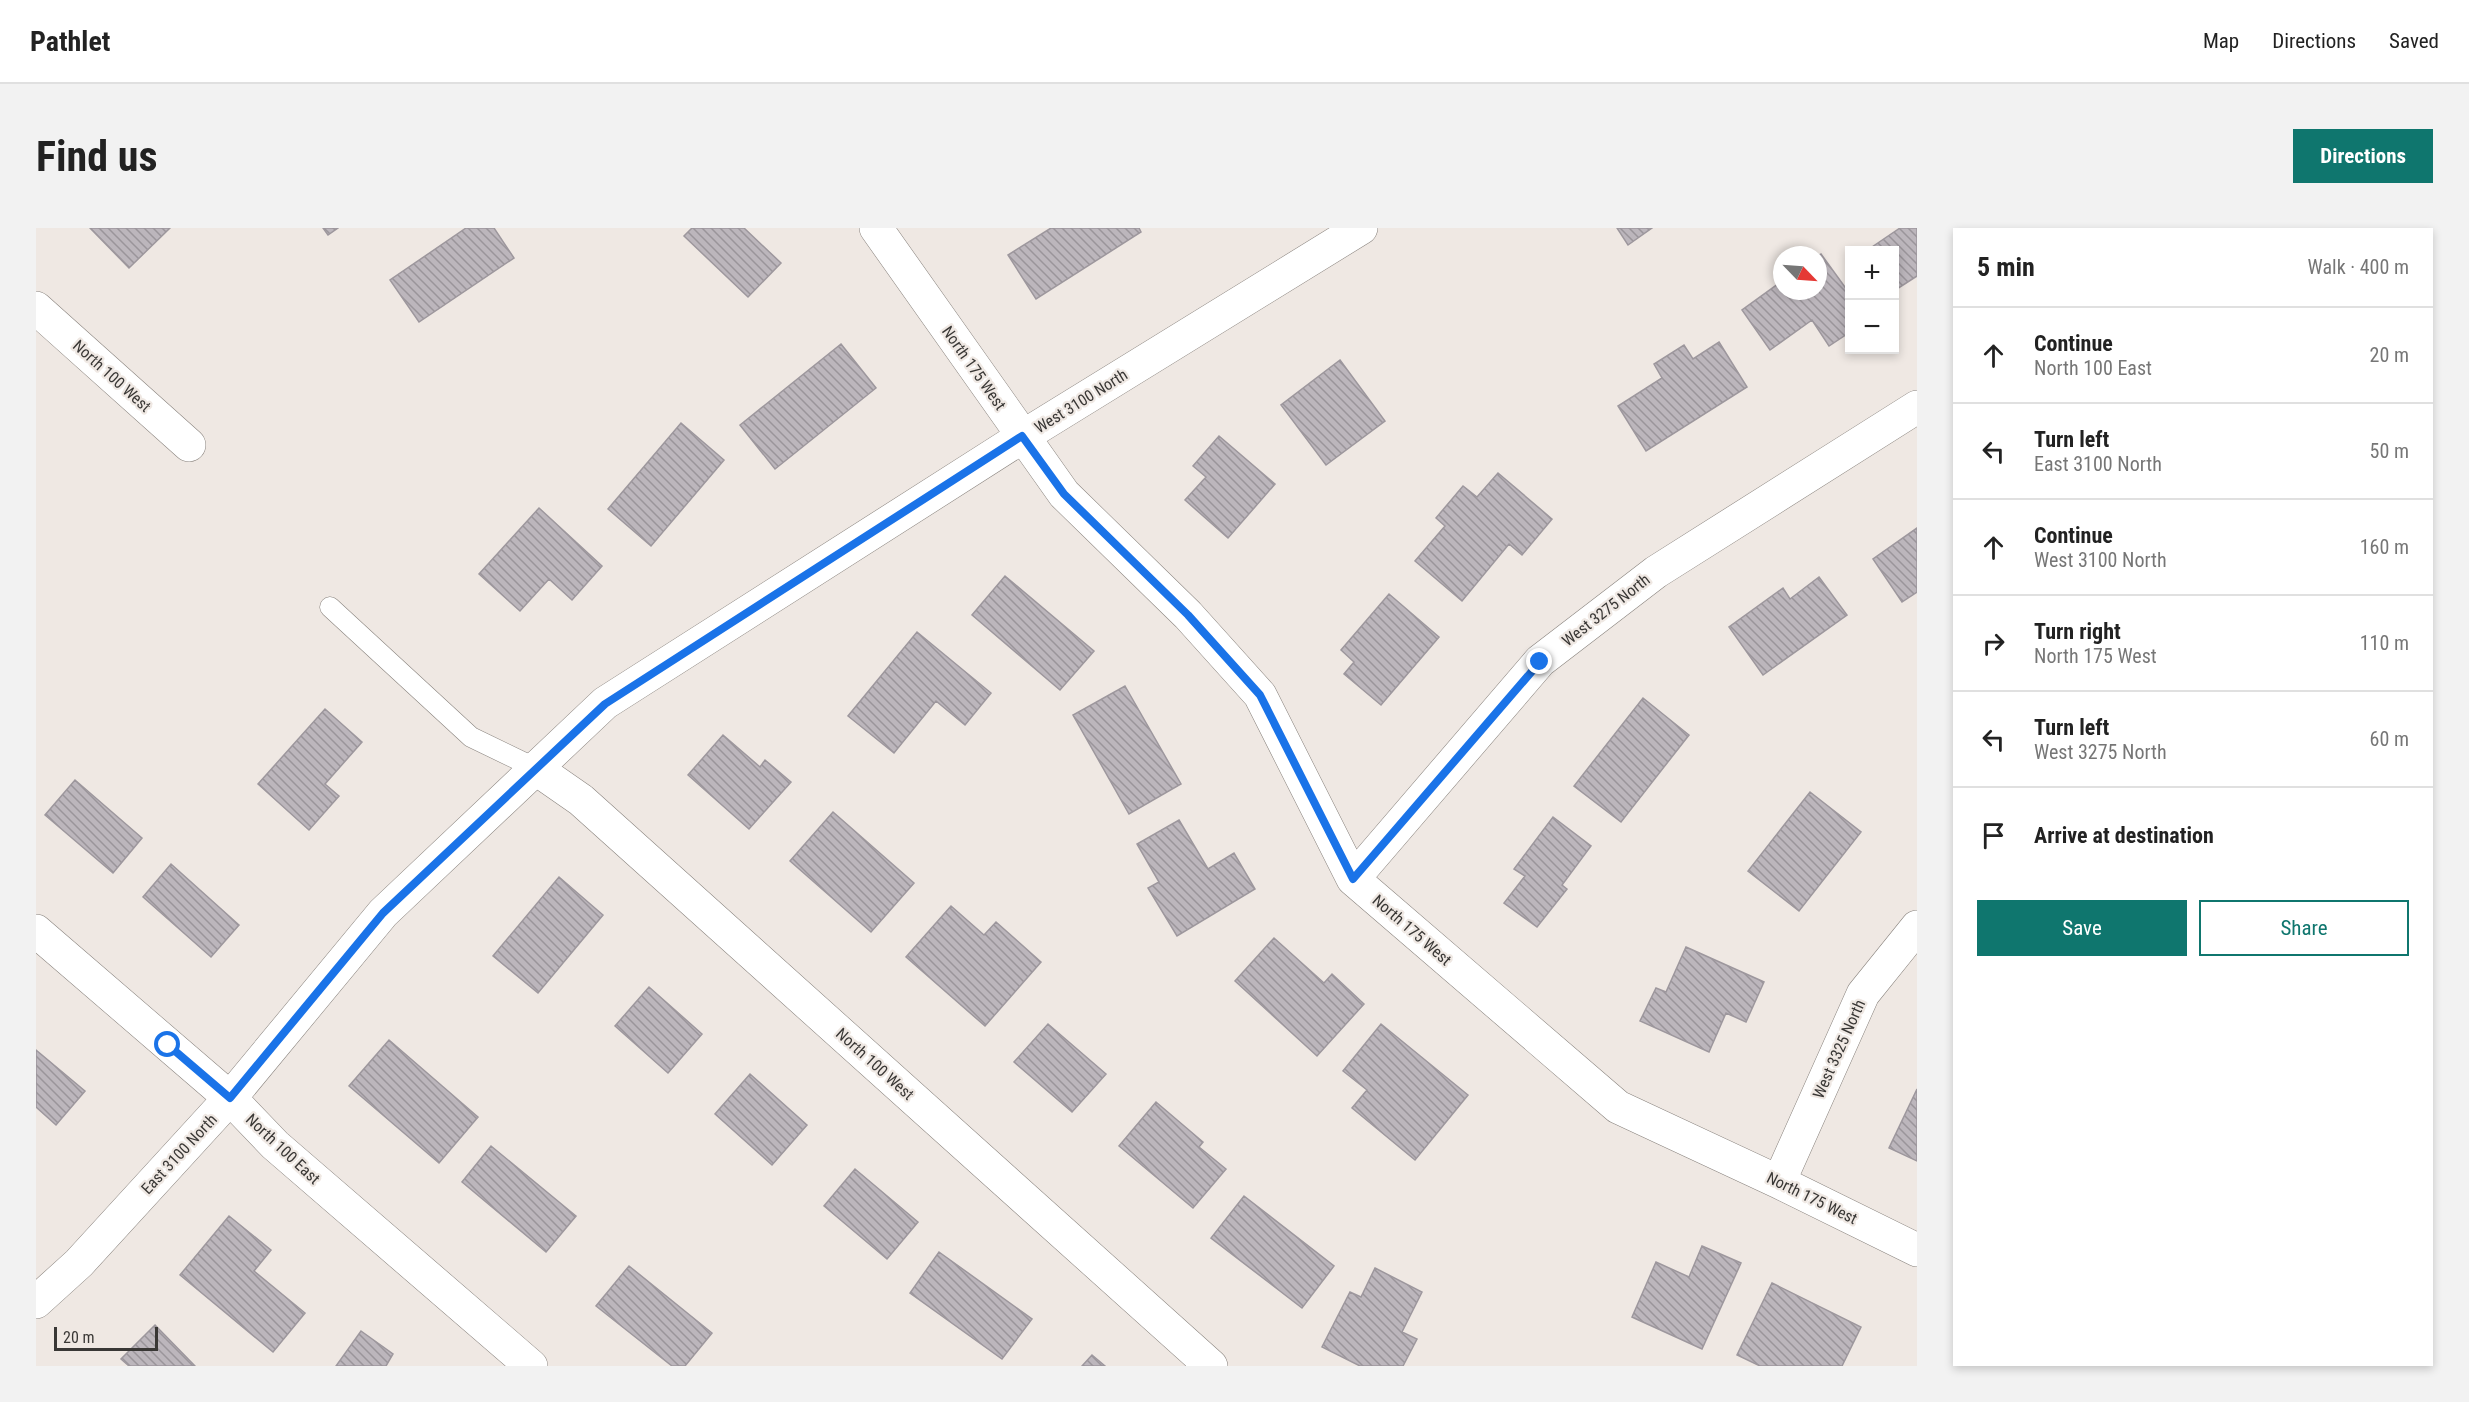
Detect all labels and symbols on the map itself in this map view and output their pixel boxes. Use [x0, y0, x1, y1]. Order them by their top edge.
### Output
north arrow [1773, 246, 1827, 300]
street label: North 175 West [938, 322, 1010, 414]
street label: North 100 West [69, 336, 155, 416]
street label: West 3100 North [1031, 365, 1131, 437]
street label: West 3275 North [1558, 570, 1654, 650]
route end [1526, 648, 1552, 674]
street label: North 175 West [1369, 891, 1455, 970]
street label: West 3325 North [1809, 997, 1869, 1101]
street label: North 100 West [832, 1024, 918, 1104]
route start [154, 1031, 180, 1057]
street label: East 3100 North [137, 1110, 221, 1198]
street label: North 100 East [242, 1110, 324, 1188]
street label: North 175 West [1764, 1168, 1861, 1228]
scale bar [54, 1324, 158, 1352]

